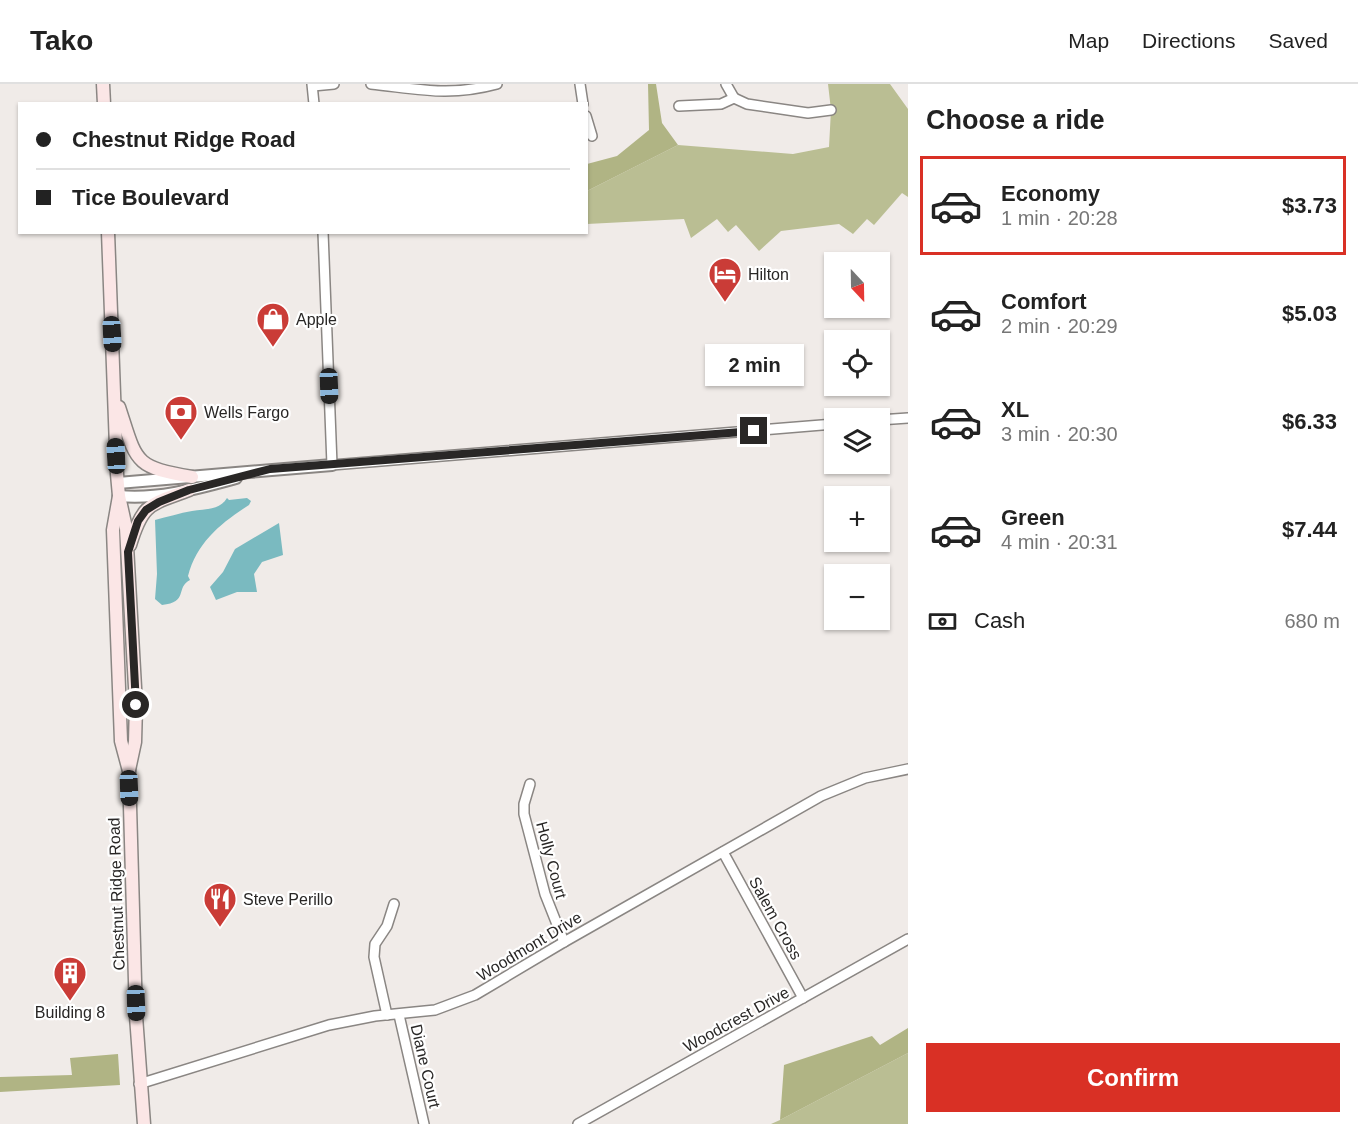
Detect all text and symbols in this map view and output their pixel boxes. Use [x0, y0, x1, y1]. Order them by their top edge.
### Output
text: Tako [30, 25, 93, 56]
text: Map [1068, 29, 1109, 52]
text: Directions [1142, 29, 1235, 52]
text: Saved [1268, 29, 1328, 52]
text: Choose a ride [926, 105, 1105, 135]
text: Chestnut Ridge Road [72, 127, 296, 152]
icon: car [929, 179, 983, 233]
text: Economy [1001, 181, 1100, 206]
text: Tice Boulevard [72, 185, 229, 210]
text: $3.73 [1282, 193, 1337, 218]
text: 1 min · 20:28 [1001, 207, 1118, 229]
north arrow [824, 252, 890, 318]
map controls [824, 252, 890, 630]
hotel icon: Hilton [707, 256, 743, 303]
place label: Hilton [748, 266, 789, 283]
icon: car [929, 287, 983, 341]
text: Comfort [1001, 289, 1087, 314]
shop icon: Apple [255, 301, 291, 348]
text: $5.03 [1282, 301, 1337, 326]
place label: Apple [296, 311, 337, 328]
text: 2 min · 20:29 [1001, 315, 1118, 337]
car [102, 316, 122, 352]
button: locate [824, 330, 890, 396]
callout: 2 min [704, 344, 804, 386]
text: 2 min [728, 354, 781, 376]
car [319, 368, 339, 404]
bank icon: Wells Fargo [163, 394, 199, 441]
icon: car [929, 395, 983, 449]
text: XL [1001, 397, 1029, 422]
place label: Wells Fargo [204, 404, 289, 421]
button: layers [824, 408, 890, 474]
text: $6.33 [1282, 409, 1337, 434]
route end [740, 417, 767, 444]
text: 3 min · 20:30 [1001, 423, 1118, 445]
car [106, 438, 126, 474]
button: + [824, 486, 890, 552]
icon: car [929, 503, 983, 557]
text: Green [1001, 505, 1065, 530]
text: $7.44 [1282, 517, 1337, 542]
text: 4 min · 20:31 [1001, 531, 1118, 553]
button: − [824, 564, 890, 630]
icon: cash [926, 605, 959, 638]
text: Cash [974, 608, 1025, 633]
text: 680 m [1284, 610, 1340, 632]
route start [122, 691, 149, 718]
car [119, 770, 139, 806]
street label: Chestnut Ridge Road [105, 817, 128, 971]
street label: Holly Court [533, 820, 570, 901]
street label: Salem Cross [746, 874, 805, 962]
restaurant icon: Steve Perillo [202, 881, 238, 928]
place label: Steve Perillo [243, 891, 333, 908]
street label: Woodmont Drive [474, 908, 585, 984]
building icon: Building 8 [52, 955, 88, 1002]
street label: Woodcrest Drive [681, 983, 792, 1055]
car [126, 985, 146, 1021]
place label: Building 8 [35, 1004, 105, 1021]
street label: Diane Court [408, 1023, 444, 1110]
button: Confirm [926, 1043, 1340, 1112]

